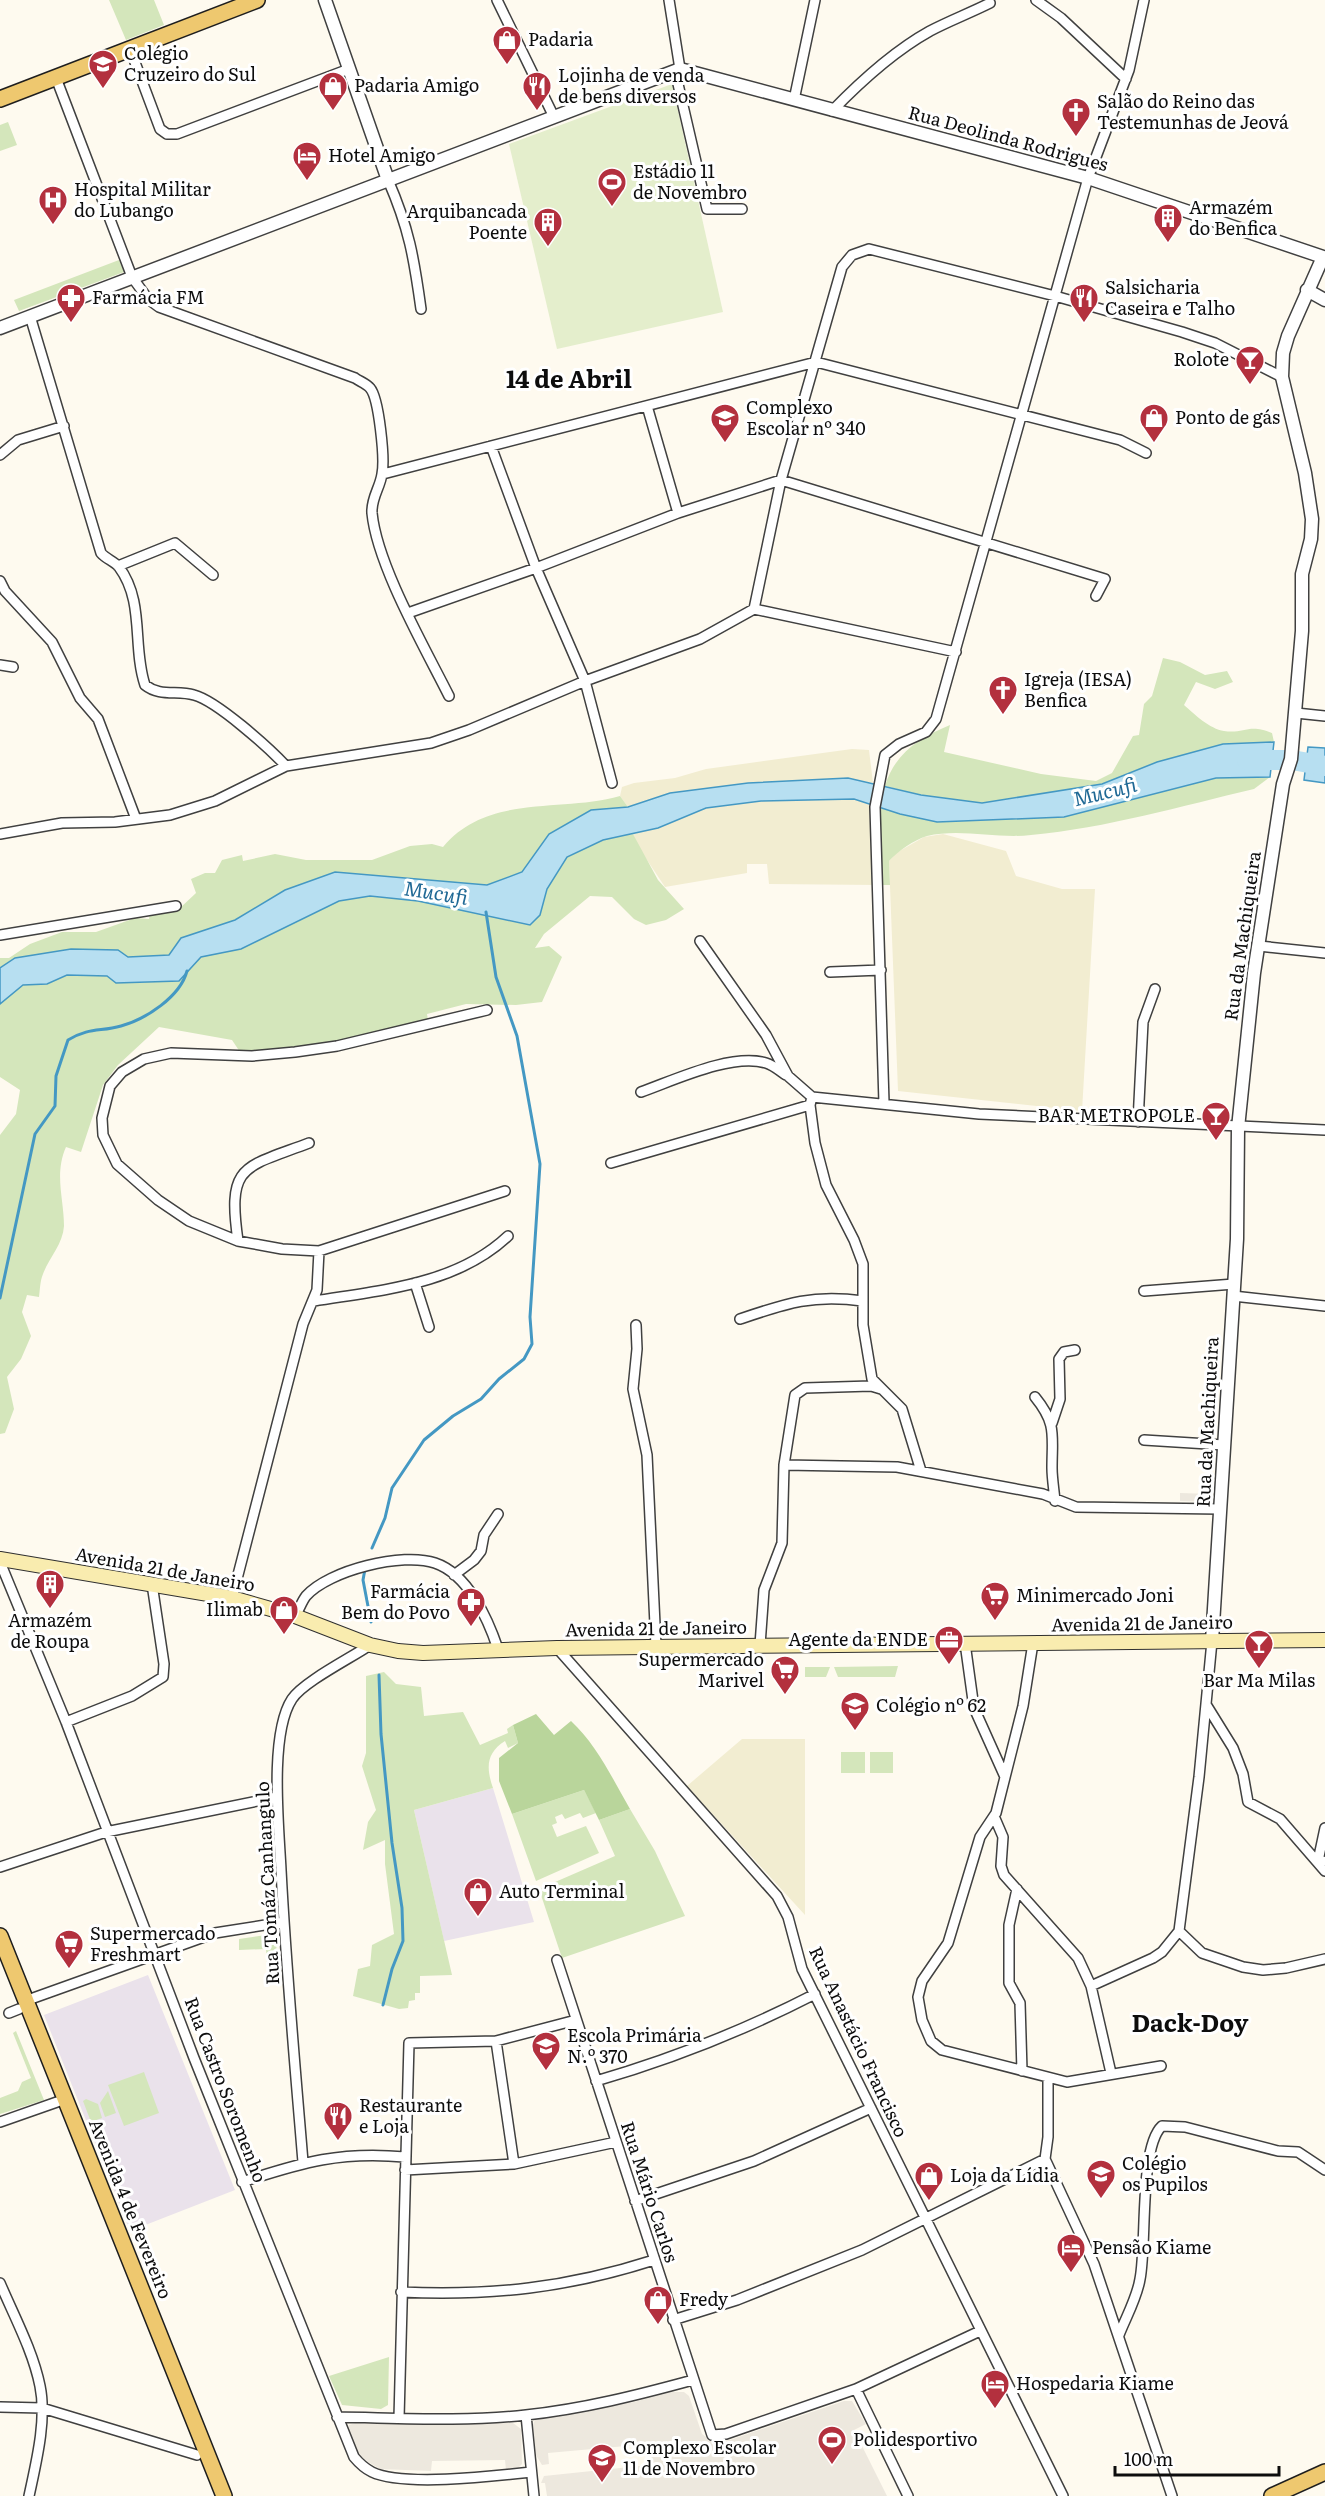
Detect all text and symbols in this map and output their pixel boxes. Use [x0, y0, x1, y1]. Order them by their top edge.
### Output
shop icon: Padaria [491, 24, 523, 66]
place label: Padaria [528, 25, 593, 52]
place label: Colégio Cruzeiro do Sul [124, 39, 256, 87]
school or university icon: Colégio Cruzeiro do Sul [87, 48, 119, 90]
place label: Lojinha de venda de bens diversos [558, 61, 705, 109]
shop icon: Padaria Amigo [317, 70, 349, 112]
restaurant icon: Lojinha de venda de bens diversos [521, 70, 553, 112]
place label: Padaria Amigo [354, 71, 479, 98]
place label: Salão do Reino das Testemunhas de Jeová [1097, 87, 1289, 135]
church icon: Salão do Reino das Testemunhas de Jeová [1060, 96, 1092, 138]
street label: Rua Deolinda Rodrigues [906, 98, 1111, 177]
hotel icon: Hotel Amigo [291, 140, 323, 182]
place label: Hotel Amigo [328, 141, 436, 168]
place label: Estádio 11 de Novembro [633, 157, 747, 205]
sports icon: Estádio 11 de Novembro [596, 166, 628, 208]
place label: Hospital Militar do Lubango [74, 175, 211, 223]
hospital icon: Hospital Militar do Lubango [37, 184, 69, 226]
place label: Armazém do Benfica [1189, 193, 1277, 241]
place label: Arquibancada Poente [407, 197, 527, 245]
building icon: Armazém do Benfica [1152, 202, 1184, 244]
building icon: Arquibancada Poente [532, 206, 564, 248]
place label: Salsicharia Caseira e Talho [1105, 273, 1235, 321]
pharmacy icon: Farmácia FM [55, 282, 87, 324]
restaurant icon: Salsicharia Caseira e Talho [1068, 282, 1100, 324]
place label: Farmácia FM [92, 283, 205, 310]
bar icon: Rolote [1234, 344, 1266, 386]
place label: Rolote [1174, 345, 1229, 372]
district label: 14 de Abril [506, 360, 632, 395]
place label: Complexo Escolar nº 340 [746, 393, 866, 441]
school or university icon: Complexo Escolar nº 340 [709, 402, 741, 444]
shop icon: Ponto de gás [1138, 402, 1170, 444]
place label: Ponto de gás [1175, 403, 1280, 430]
place label: Igreja (IESA) Benfica [1024, 665, 1132, 713]
church icon: Igreja (IESA) Benfica [987, 674, 1019, 716]
water label: Mucufi [1070, 768, 1140, 812]
street label: Rua da Machiqueira [1216, 849, 1267, 1022]
water label: Mucufi [402, 871, 471, 911]
bar icon: BAR METROPOLE [1200, 1100, 1232, 1142]
place label: BAR METROPOLE [1038, 1101, 1195, 1128]
street label: Rua da Machiqueira [1189, 1336, 1224, 1508]
street label: Avenida 21 de Janeiro [73, 1539, 257, 1598]
building icon: Armazém de Roupa [34, 1568, 66, 1610]
place label: Farmácia Bem do Povo [341, 1577, 450, 1625]
supermarket icon: Minimercado Joni [979, 1580, 1011, 1622]
place label: Minimercado Joni [1016, 1581, 1174, 1608]
pharmacy icon: Farmácia Bem do Povo [455, 1586, 487, 1628]
shop icon: Ilimab [268, 1594, 300, 1636]
place label: Ilimab [206, 1595, 263, 1622]
place label: Armazém de Roupa [8, 1606, 92, 1654]
street label: Avenida 21 de Janeiro [1051, 1607, 1233, 1638]
street label: Avenida 21 de Janeiro [565, 1612, 747, 1643]
office icon: Agente da ENDE [933, 1624, 965, 1666]
place label: Agente da ENDE [788, 1625, 928, 1652]
bar icon: Bar Ma Milas [1243, 1628, 1275, 1670]
place label: Supermercado Marivel [638, 1645, 764, 1693]
supermarket icon: Supermercado Marivel [769, 1654, 801, 1696]
place label: Bar Ma Milas [1203, 1666, 1315, 1693]
school or university icon: Colégio nº 62 [839, 1690, 871, 1732]
place label: Colégio nº 62 [876, 1691, 986, 1718]
street label: Rua Tomáz Canhangulo [248, 1781, 285, 1986]
shop icon: Auto Terminal [462, 1876, 494, 1918]
place label: Auto Terminal [499, 1877, 625, 1904]
place label: Supermercado Freshmart [90, 1919, 216, 1967]
supermarket icon: Supermercado Freshmart [53, 1928, 85, 1970]
street label: Rua Anastácio Francisco [803, 1941, 916, 2141]
street label: Rua Castro Soromenho [179, 1993, 274, 2186]
district label: Dack-Doy [1132, 2004, 1249, 2039]
place label: Escola Primária N.º 370 [567, 2021, 702, 2069]
school or university icon: Escola Primária N.º 370 [530, 2030, 562, 2072]
place label: Restaurante e Loja [359, 2091, 462, 2139]
restaurant icon: Restaurante e Loja [322, 2100, 354, 2142]
street label: Avenida 4 de Fevereiro [83, 2114, 180, 2302]
street label: Rua Mário Carlos [615, 2117, 686, 2266]
place label: Colégio os Pupilos [1122, 2149, 1208, 2197]
school or university icon: Colégio os Pupilos [1085, 2158, 1117, 2200]
shop icon: Loja da Lídia [913, 2160, 945, 2202]
place label: Loja da Lídia [950, 2161, 1059, 2188]
hotel icon: Pensão Kiame [1055, 2232, 1087, 2274]
place label: Pensão Kiame [1092, 2233, 1211, 2260]
shop icon: Fredy [642, 2284, 674, 2326]
place label: Fredy [679, 2285, 729, 2312]
hotel icon: Hospedaria Kiame [979, 2368, 1011, 2410]
place label: Hospedaria Kiame [1016, 2369, 1174, 2396]
sports icon: Polidesportivo [816, 2424, 848, 2466]
place label: Polidesportivo [853, 2425, 978, 2452]
place label: Complexo Escolar 11 de Novembro [623, 2433, 777, 2481]
scale bar [1115, 2439, 1278, 2477]
school or university icon: Complexo Escolar 11 de Novembro [586, 2442, 618, 2484]
text: 100 m [1124, 2445, 1173, 2472]

